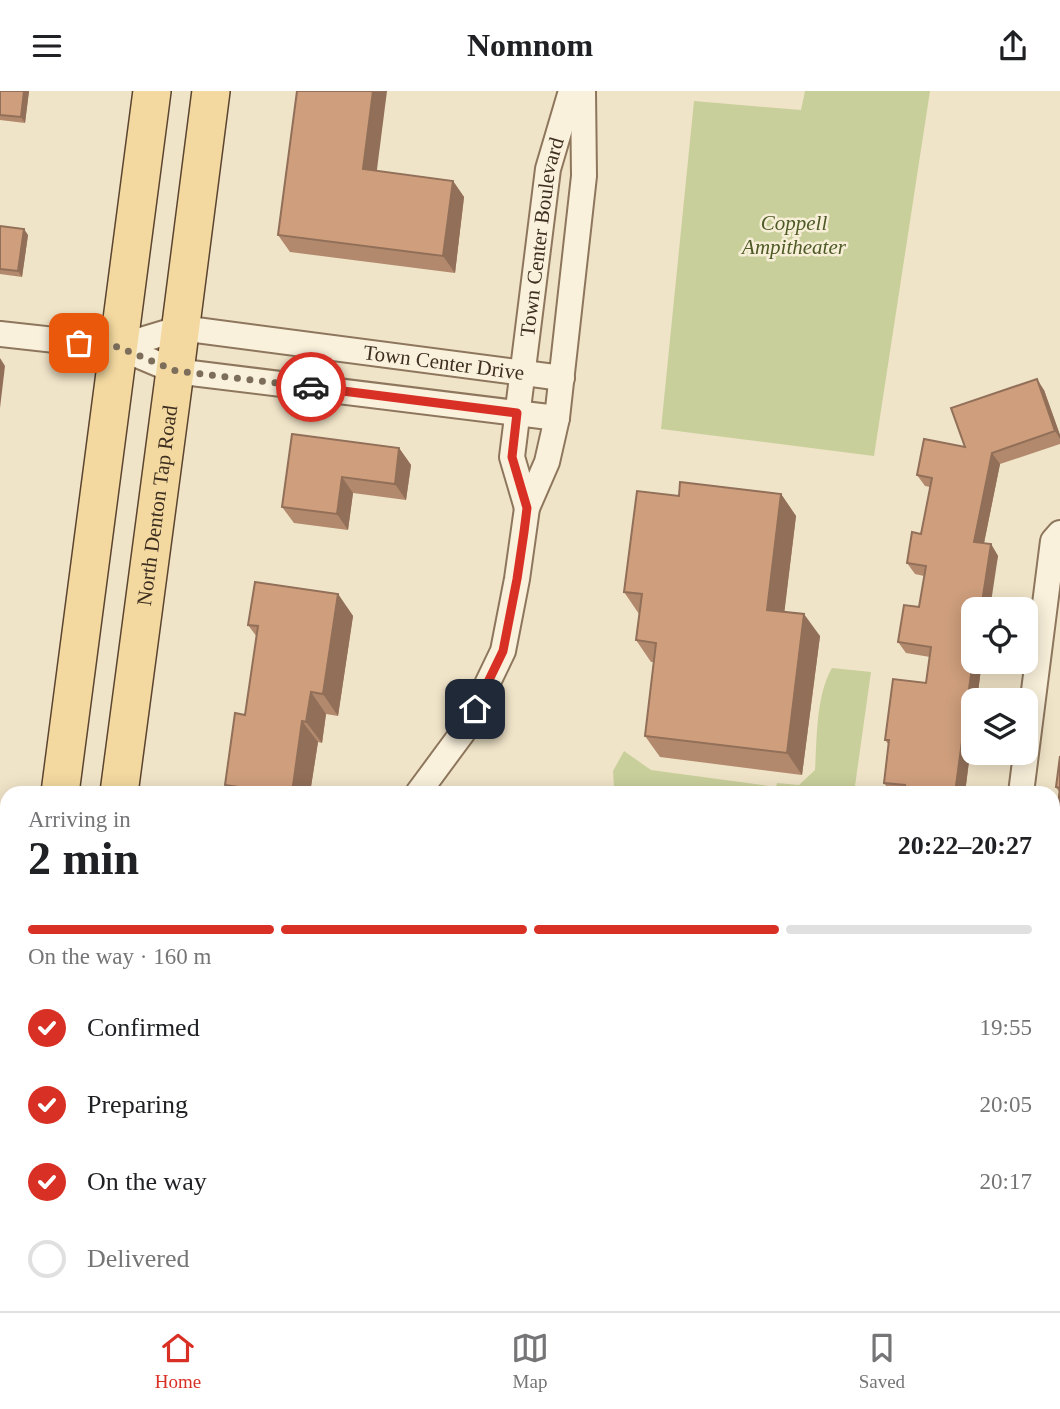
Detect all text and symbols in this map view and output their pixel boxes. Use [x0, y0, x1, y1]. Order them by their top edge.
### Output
icon: menu [28, 27, 66, 65]
text: Nomnom [467, 27, 593, 63]
icon: share [994, 27, 1032, 65]
street label: Town Center Boulevard [515, 134, 569, 338]
park label: Coppell Ampitheater [740, 211, 847, 259]
pin [49, 313, 109, 373]
icon: bag [60, 324, 98, 362]
street label: Town Center Drive [362, 340, 526, 385]
courier [276, 352, 346, 422]
icon: car [292, 368, 330, 406]
street label: North Denton Tap Road [132, 403, 182, 607]
map controls [961, 597, 1038, 765]
button: locate [961, 597, 1038, 674]
pin [445, 679, 505, 739]
button: layers [961, 688, 1038, 765]
icon: home [456, 690, 494, 728]
text: Arriving in [28, 807, 131, 832]
text: 20:22–20:27 [898, 831, 1032, 860]
text: 2 min [28, 833, 139, 884]
text: On the way · 160 m [28, 944, 211, 969]
icon: check [28, 1009, 66, 1047]
text: Confirmed [87, 1013, 200, 1042]
text: 19:55 [980, 1015, 1032, 1040]
icon: check [28, 1086, 66, 1124]
text: Preparing [87, 1090, 188, 1119]
text: 20:05 [980, 1092, 1032, 1117]
icon: check [28, 1163, 66, 1201]
text: On the way [87, 1167, 207, 1196]
text: 20:17 [980, 1169, 1032, 1194]
text: Delivered [87, 1244, 190, 1273]
tab: Home [155, 1329, 201, 1393]
tab: Map [511, 1329, 549, 1393]
tab: Saved [859, 1329, 905, 1393]

